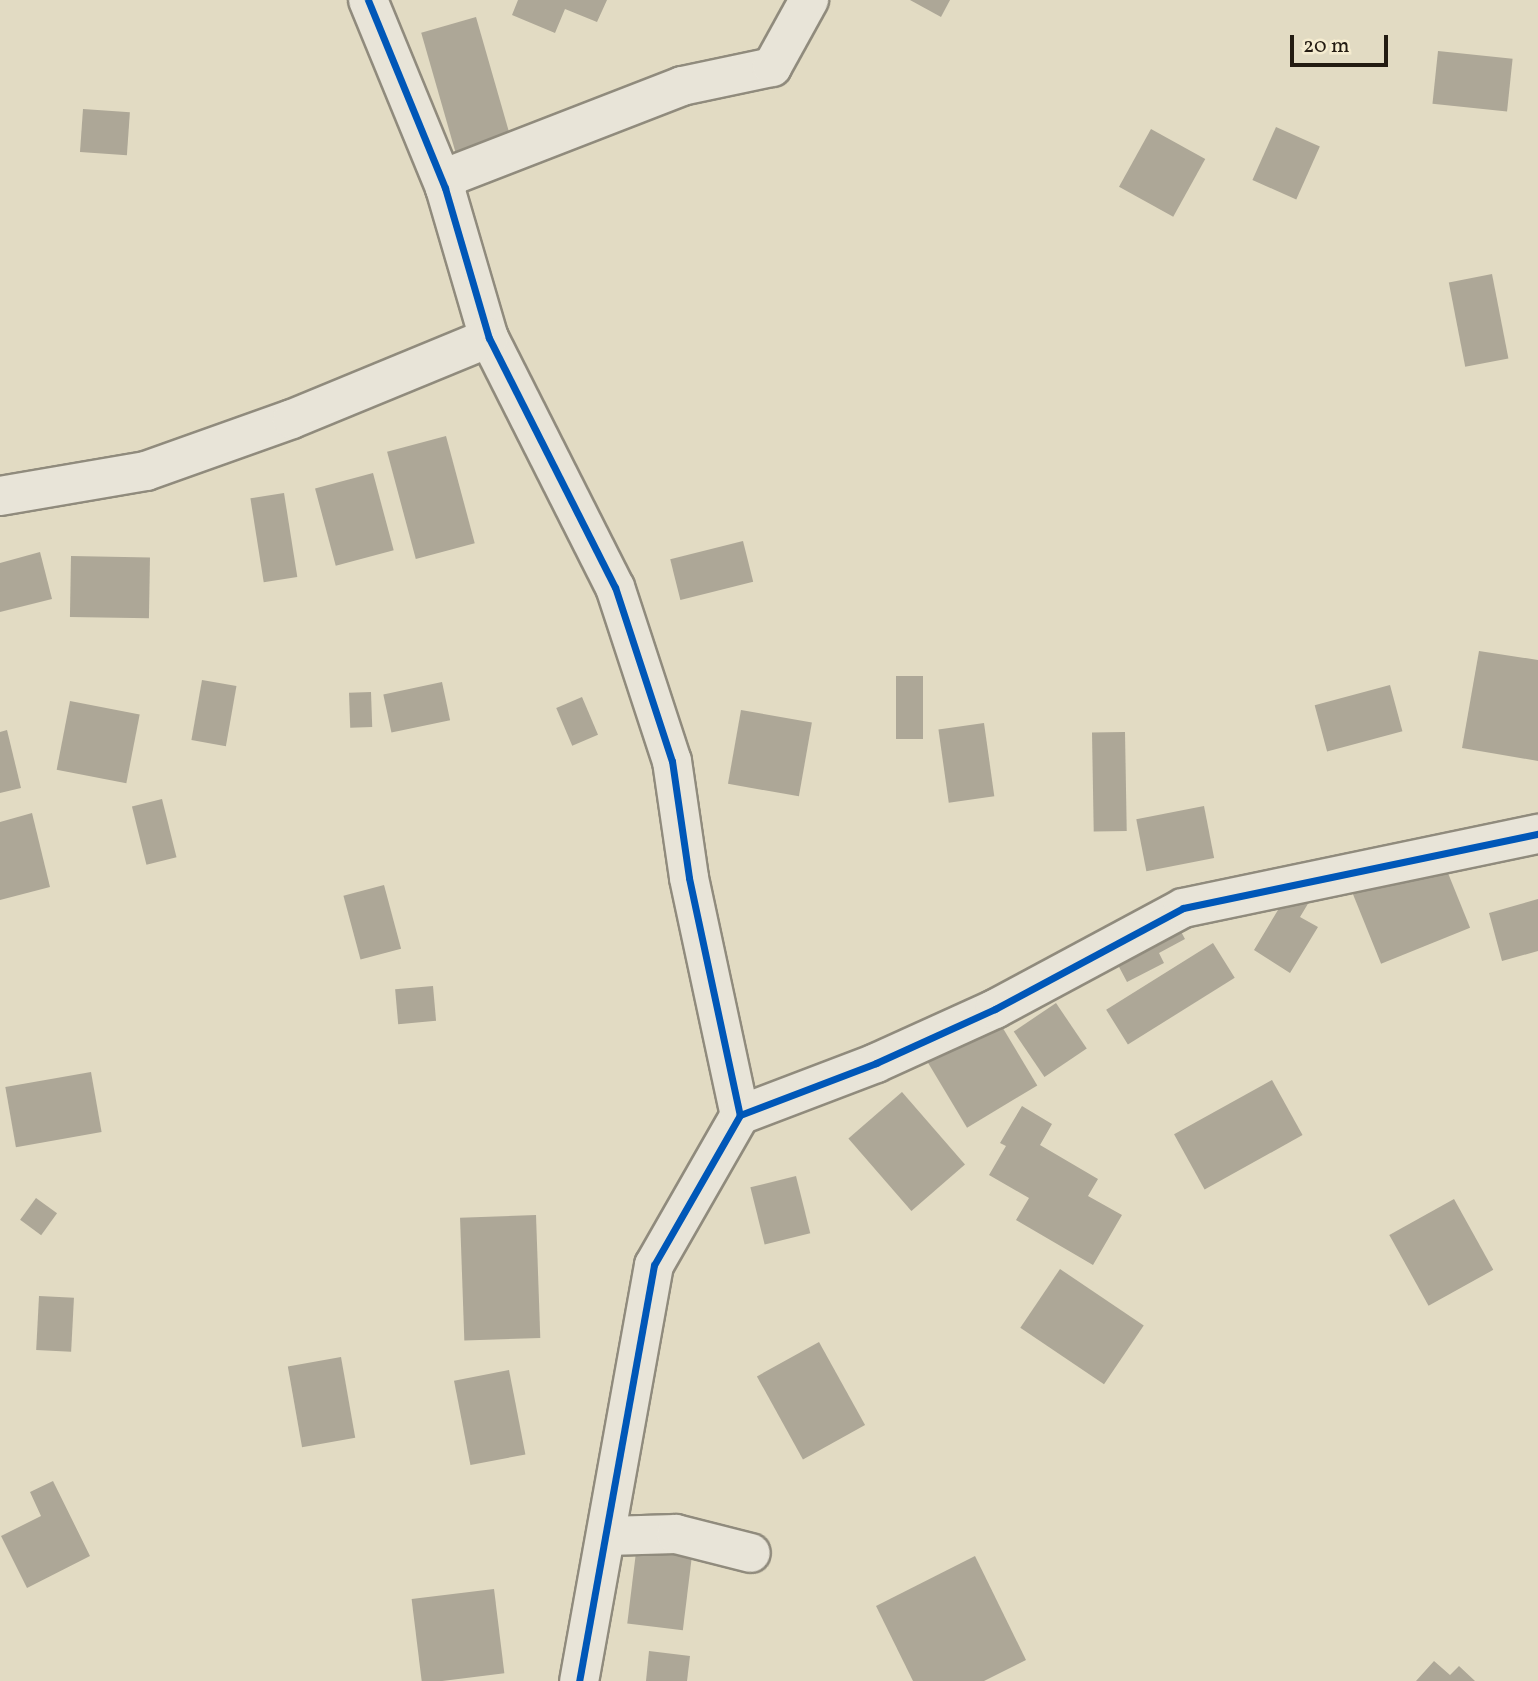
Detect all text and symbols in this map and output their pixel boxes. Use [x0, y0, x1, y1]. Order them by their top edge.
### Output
scale bar [1293, 21, 1391, 65]
text: 20 m [1303, 32, 1349, 61]

